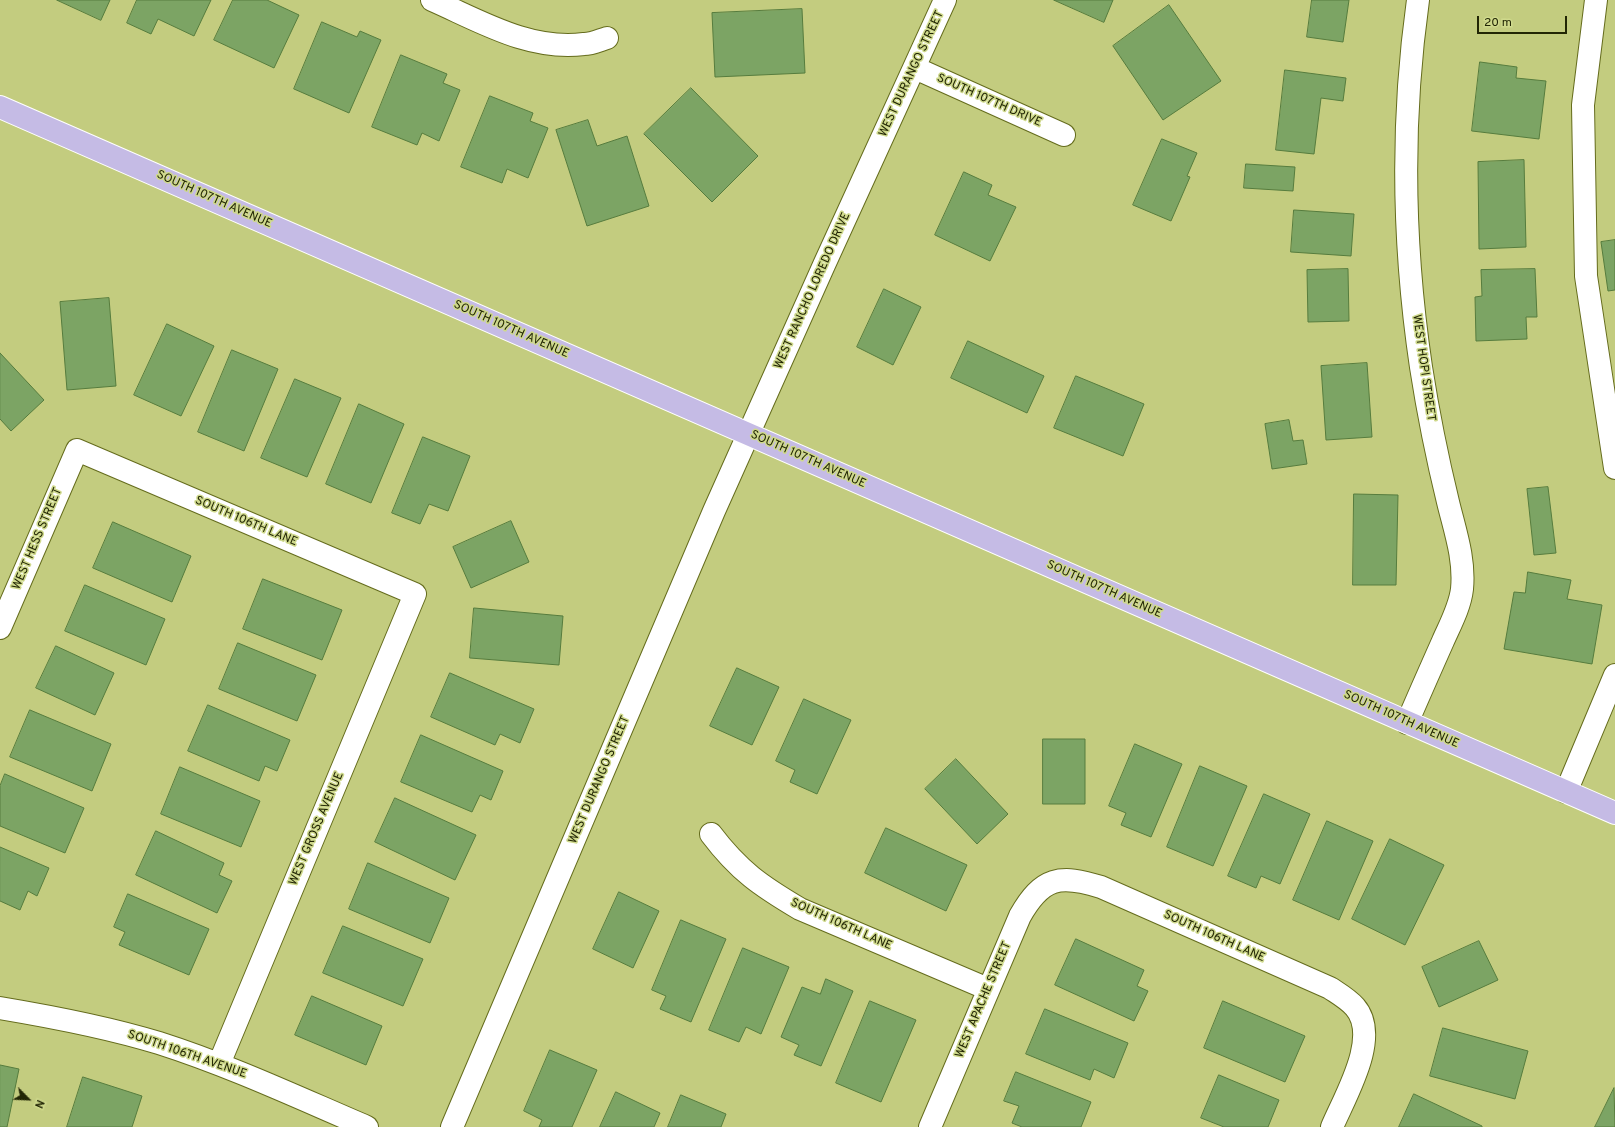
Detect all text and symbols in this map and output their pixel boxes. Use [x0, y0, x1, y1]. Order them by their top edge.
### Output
scale bar [1479, 8, 1569, 34]
street label: WEST DURANGO STREET [876, 9, 948, 139]
text: 20 m [1484, 15, 1512, 31]
street label: SOUTH 107TH DRIVE [934, 71, 1044, 131]
street label: SOUTH 107TH AVENUE [154, 168, 274, 232]
street label: WEST RANCHO LOREDO DRIVE [772, 210, 854, 372]
street label: SOUTH 107TH AVENUE [451, 298, 571, 362]
street label: WEST HOPI STREET [1408, 314, 1438, 422]
street label: SOUTH 107TH AVENUE [748, 428, 868, 492]
street label: WEST HESS STREET [10, 486, 66, 592]
street label: SOUTH 106TH LANE [193, 494, 299, 550]
street label: SOUTH 107TH AVENUE [1044, 558, 1164, 622]
street label: SOUTH 107TH AVENUE [1341, 688, 1461, 752]
street label: WEST DURANGO STREET [567, 714, 633, 846]
street label: WEST GROSS AVENUE [287, 770, 347, 888]
street label: SOUTH 106TH LANE [788, 896, 894, 954]
street label: SOUTH 106TH LANE [1161, 908, 1267, 966]
street label: WEST APACHE STREET [953, 940, 1015, 1060]
street label: SOUTH 106TH AVENUE [126, 1028, 248, 1082]
north arrow [8, 1079, 48, 1119]
text: N [31, 1097, 47, 1110]

